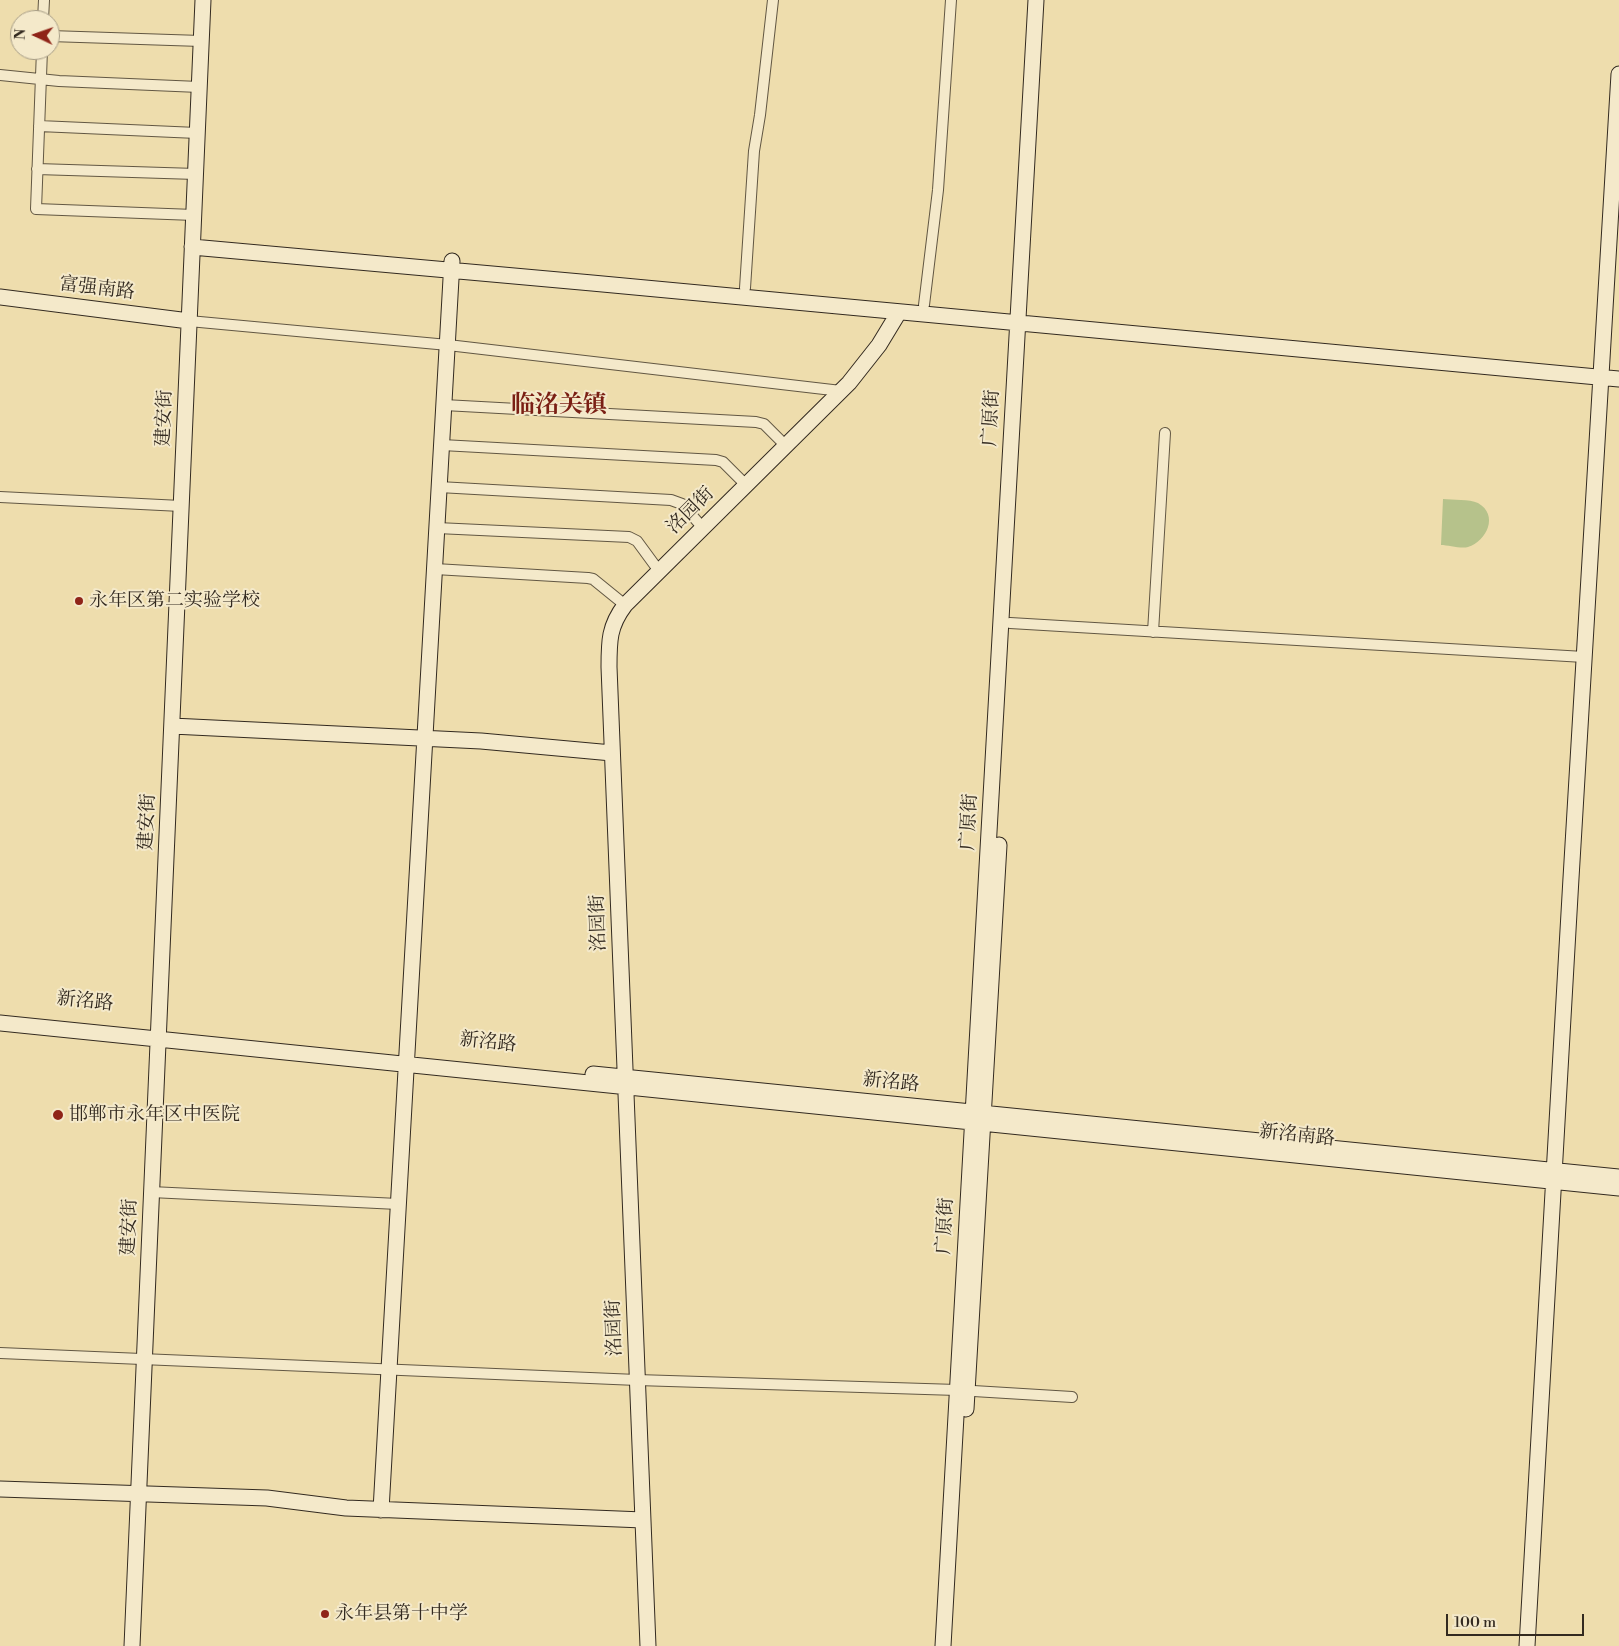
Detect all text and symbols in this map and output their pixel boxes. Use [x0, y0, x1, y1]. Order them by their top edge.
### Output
north arrow [10, 10, 60, 60]
text: N [12, 28, 30, 40]
street label: 富强南路 [58, 273, 136, 305]
street label: 建安街 [153, 389, 177, 447]
street label: 广原街 [979, 389, 1005, 447]
district label: 临洺关镇 [511, 392, 607, 420]
street label: 洺园街 [663, 483, 719, 539]
place label: 永年区第二实验学校 [89, 590, 260, 612]
marker: 永年区第二实验学校 [73, 595, 85, 607]
street label: 建安街 [135, 793, 161, 851]
street label: 广原街 [957, 793, 983, 851]
street label: 洺园街 [587, 894, 611, 952]
street label: 新洺路 [55, 988, 115, 1016]
street label: 新洺路 [458, 1029, 518, 1057]
street label: 新洺路 [861, 1069, 921, 1097]
place label: 邯郸市永年区中医院 [69, 1104, 240, 1126]
marker: 邯郸市永年区中医院 [51, 1108, 65, 1122]
street label: 新洺南路 [1258, 1121, 1336, 1151]
street label: 广原街 [933, 1197, 959, 1255]
street label: 建安街 [118, 1198, 142, 1256]
street label: 洺园街 [603, 1299, 627, 1357]
place label: 永年县第十中学 [335, 1603, 468, 1625]
scale bar [1449, 1604, 1586, 1636]
marker: 永年县第十中学 [319, 1608, 331, 1620]
text: 100 m [1454, 1613, 1496, 1632]

